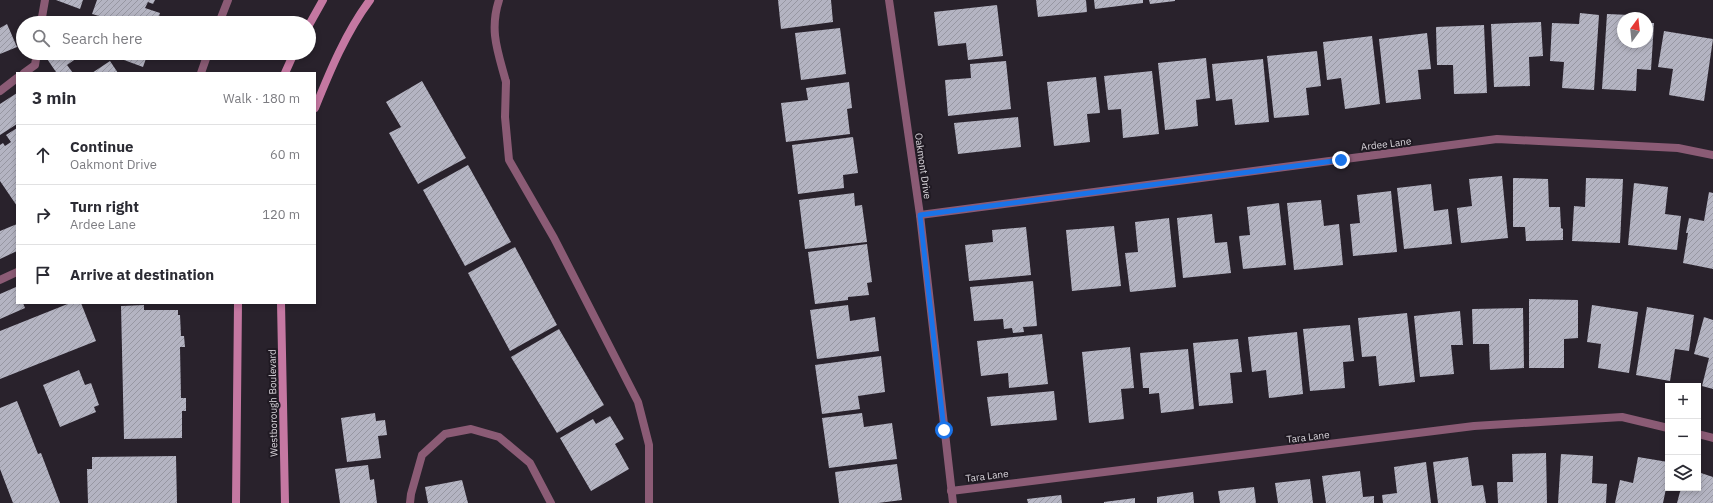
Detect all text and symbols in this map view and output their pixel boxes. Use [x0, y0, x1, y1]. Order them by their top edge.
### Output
north arrow [1617, 12, 1653, 48]
search box [16, 16, 316, 60]
icon: search [30, 27, 52, 49]
text: Search here [62, 29, 142, 48]
text: 3 min [32, 87, 76, 109]
text: Walk · 180 m [223, 90, 300, 107]
street label: Oakmont Drive [912, 132, 934, 200]
street label: Ardee Lane [1360, 134, 1412, 154]
text: Continue [70, 137, 134, 156]
icon: ahead [32, 144, 54, 166]
text: 60 m [270, 146, 300, 163]
route end [1332, 151, 1350, 169]
text: Oakmont Drive [70, 156, 157, 173]
text: Turn right [70, 197, 139, 216]
icon: right [32, 204, 54, 226]
text: 120 m [262, 206, 300, 223]
text: Ardee Lane [70, 216, 136, 233]
icon: arrive [32, 264, 54, 286]
text: Arrive at destination [70, 265, 214, 284]
street label: Westborough Boulevard [266, 349, 280, 457]
map controls [1665, 383, 1701, 491]
button: + [1665, 383, 1701, 419]
button: − [1665, 419, 1701, 455]
route start [935, 421, 953, 439]
street label: Tara Lane [1286, 428, 1331, 446]
button: layers [1665, 455, 1701, 491]
street label: Tara Lane [965, 467, 1010, 485]

